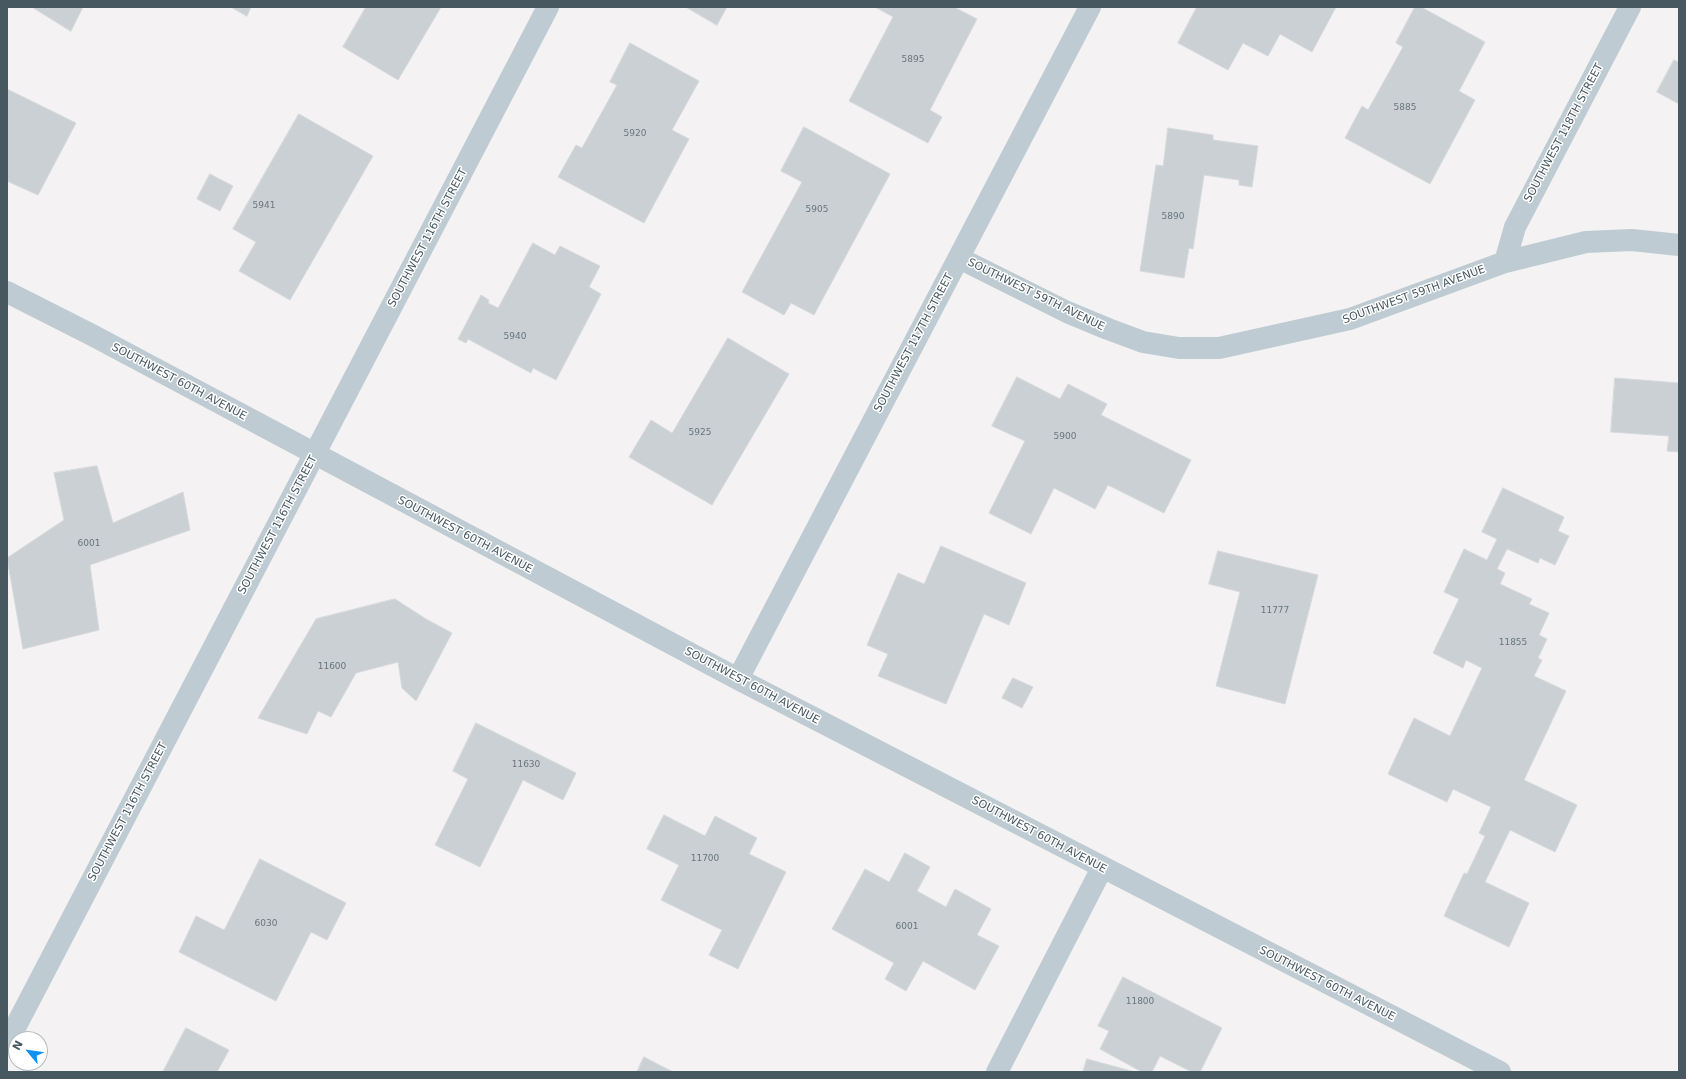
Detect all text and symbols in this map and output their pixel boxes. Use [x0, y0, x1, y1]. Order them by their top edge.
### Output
house number: 5895 [902, 55, 924, 65]
street label: SOUTHWEST 118TH STREET [1522, 61, 1606, 205]
house number: 5885 [1394, 103, 1416, 113]
house number: 5920 [624, 129, 646, 139]
street label: SOUTHWEST 116TH STREET [386, 166, 470, 310]
house number: 5941 [253, 201, 275, 211]
house number: 5905 [806, 205, 828, 215]
house number: 5890 [1162, 212, 1184, 222]
street label: SOUTHWEST 59TH AVENUE [965, 256, 1107, 334]
street label: SOUTHWEST 59TH AVENUE [1341, 263, 1487, 327]
street label: SOUTHWEST 117TH STREET [872, 271, 956, 415]
house number: 5940 [504, 332, 526, 342]
street label: SOUTHWEST 60TH AVENUE [109, 341, 249, 423]
house number: 5925 [689, 428, 711, 438]
house number: 5900 [1054, 432, 1076, 442]
street label: SOUTHWEST 116TH STREET [236, 453, 320, 597]
street label: SOUTHWEST 60TH AVENUE [395, 494, 535, 576]
house number: 6001 [78, 539, 100, 549]
house number: 11777 [1261, 606, 1289, 616]
house number: 11855 [1499, 638, 1527, 648]
street label: SOUTHWEST 60TH AVENUE [682, 645, 822, 727]
house number: 11600 [318, 662, 346, 672]
street label: SOUTHWEST 116TH STREET [86, 740, 170, 884]
house number: 11630 [512, 760, 540, 770]
street label: SOUTHWEST 60TH AVENUE [969, 794, 1109, 876]
house number: 11700 [691, 854, 719, 864]
house number: 6030 [255, 919, 277, 929]
house number: 6001 [896, 922, 918, 932]
street label: SOUTHWEST 60TH AVENUE [1257, 944, 1397, 1024]
house number: 11800 [1126, 997, 1154, 1007]
north arrow [8, 1031, 48, 1071]
text: N [10, 1038, 26, 1053]

